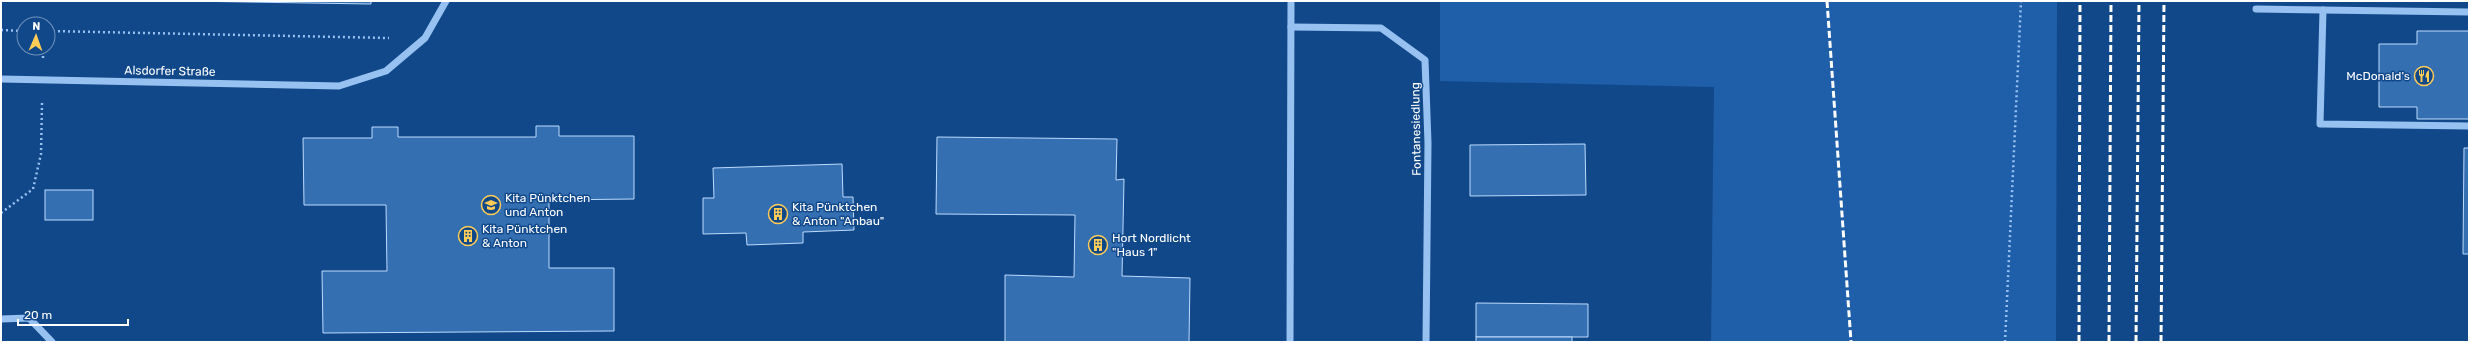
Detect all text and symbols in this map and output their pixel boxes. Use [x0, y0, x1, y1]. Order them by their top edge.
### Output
north arrow [16, 16, 56, 56]
text: N [32, 20, 41, 33]
street label: Alsdorfer Straße [124, 63, 216, 79]
restaurant icon: McDonald's [2413, 65, 2435, 87]
place label: McDonald's [2346, 69, 2410, 83]
street label: Fontanesiedlung [1408, 82, 1424, 176]
place label: Kita Pünktchen und Anton [505, 191, 590, 219]
school or university icon: Kita Pünktchen und Anton [480, 194, 502, 216]
place label: Kita Pünktchen & Anton "Anbau" [792, 200, 884, 228]
building icon: Kita Pünktchen & Anton "Anbau" [767, 203, 789, 225]
place label: Kita Pünktchen & Anton [482, 222, 567, 250]
building icon: Kita Pünktchen & Anton [457, 225, 479, 247]
place label: Hort Nordlicht "Haus 1" [1112, 231, 1191, 259]
building icon: Hort Nordlicht "Haus 1" [1087, 234, 1109, 256]
scale bar [18, 301, 128, 327]
text: 20 m [24, 308, 52, 322]

